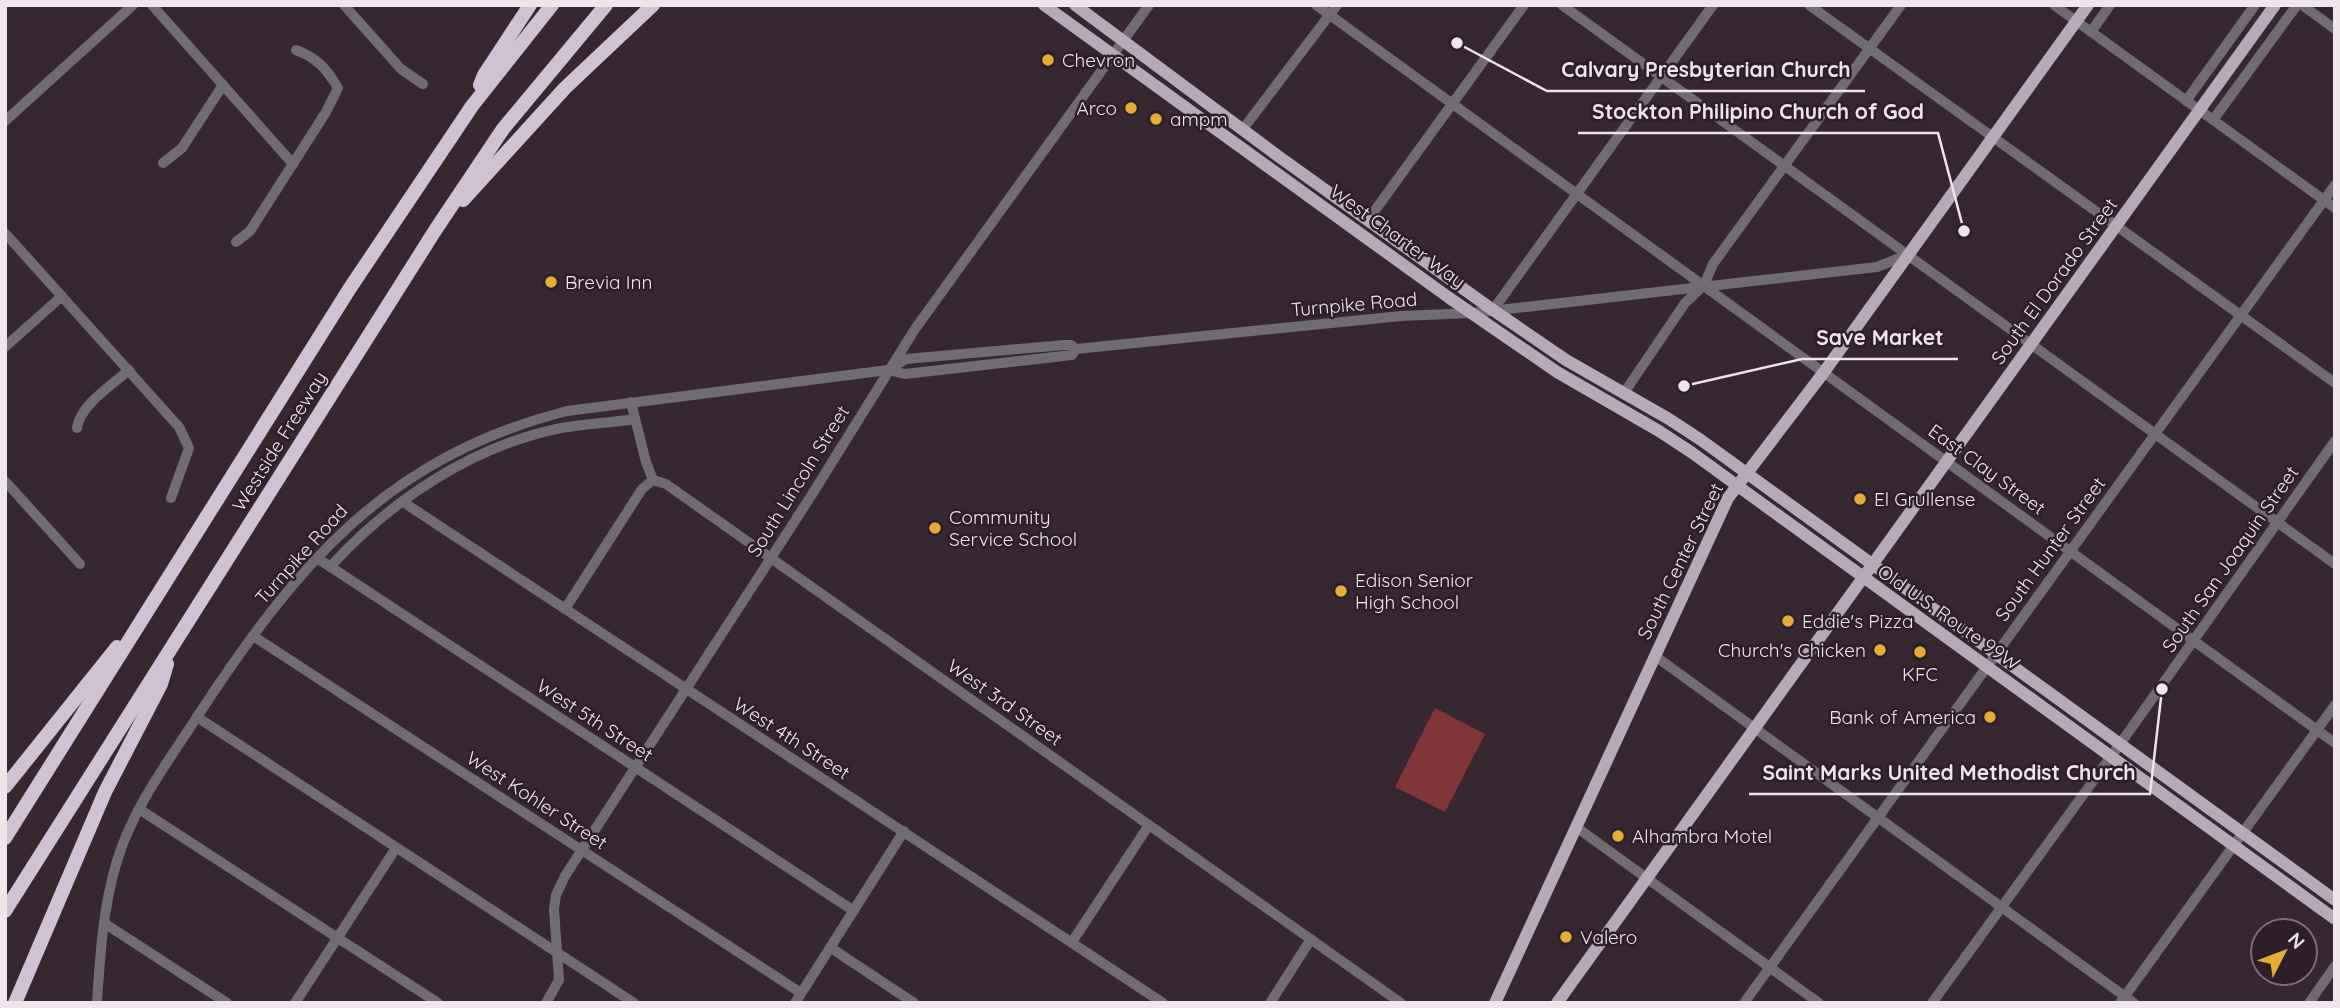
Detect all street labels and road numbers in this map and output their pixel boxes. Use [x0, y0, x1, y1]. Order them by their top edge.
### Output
street label: West Charter Way [1326, 179, 1470, 293]
street label: South El Dorado Street [1986, 193, 2122, 369]
street label: Turnpike Road [1290, 287, 1418, 321]
street label: Westside Freeway [226, 367, 332, 515]
street label: South Lincoln Street [742, 401, 854, 561]
street label: East Clay Street [1924, 418, 2050, 520]
street label: South San Joaquin Street [2156, 461, 2304, 657]
street label: South Hunter Street [1990, 472, 2110, 626]
street label: South Center Street [1632, 479, 1728, 643]
street label: Turnpike Road [250, 499, 352, 609]
street label: Old U.S. Route 99W [1873, 559, 2025, 675]
street label: West 3rd Street [943, 654, 1067, 750]
street label: West 5th Street [532, 673, 658, 767]
street label: West 4th Street [729, 692, 855, 784]
street label: West Kohler Street [462, 745, 612, 855]

